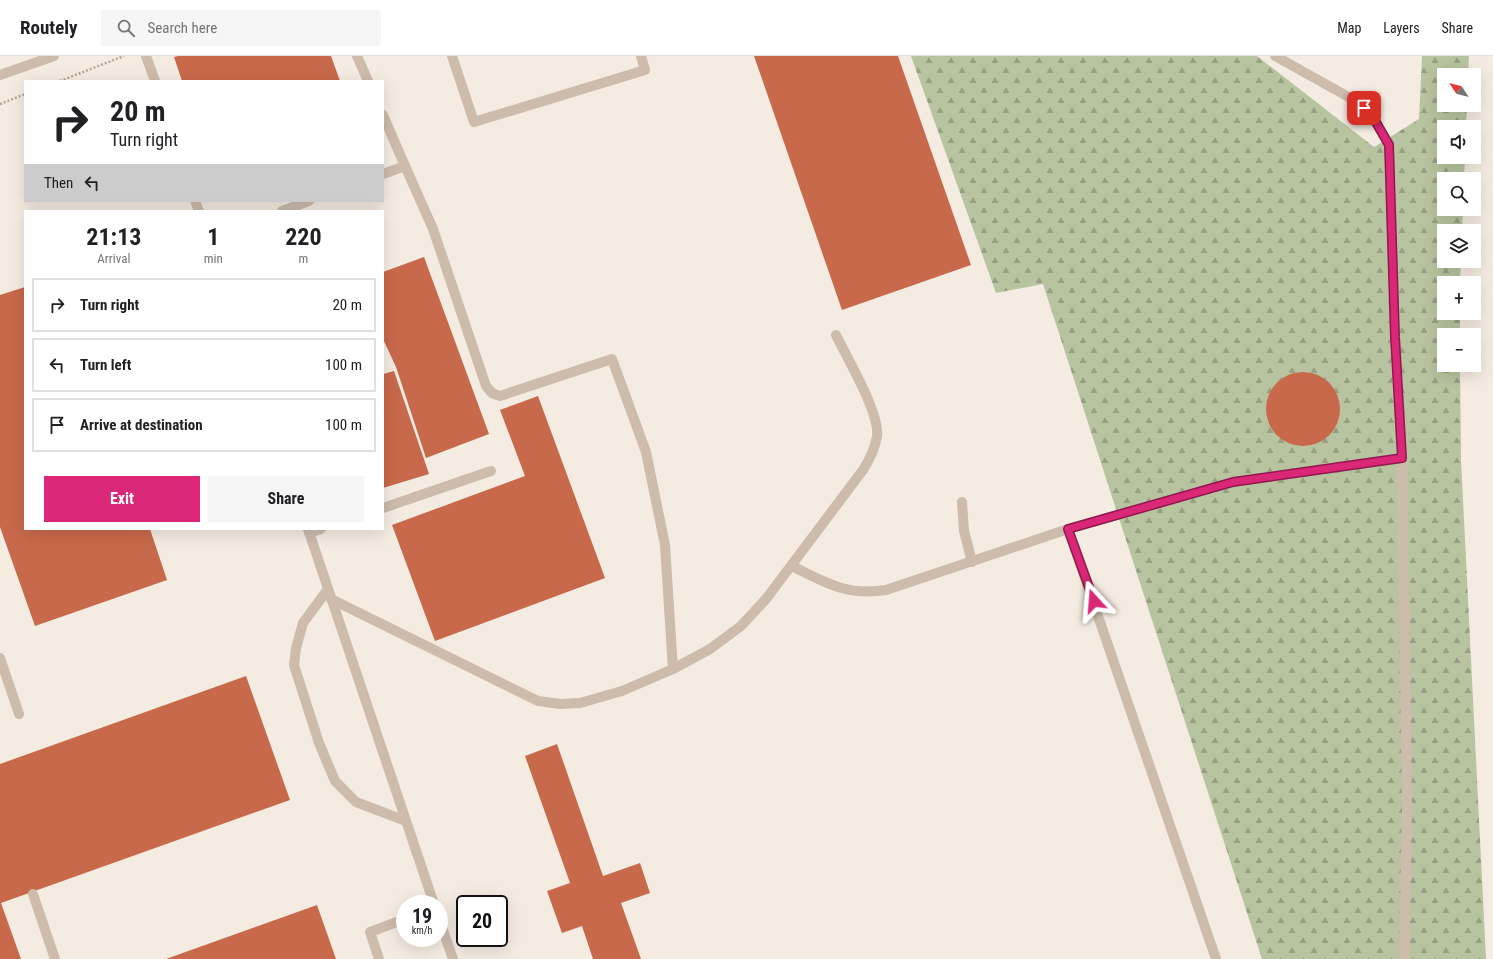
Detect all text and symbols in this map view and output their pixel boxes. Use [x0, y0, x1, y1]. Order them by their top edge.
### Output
search box [101, 10, 381, 46]
text: Routely [20, 16, 77, 39]
icon: search [115, 17, 137, 39]
text: Search here [147, 19, 217, 37]
text: Map [1337, 20, 1361, 36]
text: Layers [1383, 20, 1420, 36]
text: Share [1442, 20, 1473, 36]
north arrow [1437, 68, 1481, 112]
map controls [1437, 68, 1481, 372]
pin [1347, 91, 1381, 125]
text: 20 m [110, 95, 166, 128]
icon: right [44, 96, 96, 148]
icon: arrive [1353, 97, 1375, 119]
button: sound [1437, 120, 1481, 164]
text: Turn right [110, 129, 178, 150]
icon: left [81, 172, 103, 194]
button: search [1437, 172, 1481, 216]
text: Then [44, 174, 73, 192]
text: 21:13 [86, 223, 141, 251]
text: 1 [207, 223, 219, 251]
text: 220 [285, 223, 322, 251]
button: layers [1437, 224, 1481, 268]
text: Arrival [97, 251, 130, 266]
text: min [204, 251, 223, 266]
text: m [299, 251, 308, 266]
button: + [1437, 276, 1481, 320]
icon: right [46, 294, 68, 316]
text: Turn right [80, 296, 139, 314]
text: 20 m [332, 296, 362, 314]
button: − [1437, 328, 1481, 372]
icon: left [46, 354, 68, 376]
text: Turn left [80, 356, 131, 374]
text: 100 m [325, 356, 362, 374]
icon: arrive [46, 414, 68, 436]
text: Arrive at destination [80, 416, 203, 434]
text: 100 m [325, 416, 362, 434]
button: Exit [44, 476, 200, 522]
button: Share [208, 476, 364, 522]
position arrow [1073, 580, 1115, 622]
speed limit sign: 20 [456, 895, 508, 947]
text: 19 [412, 904, 432, 928]
text: km/h [412, 925, 432, 936]

